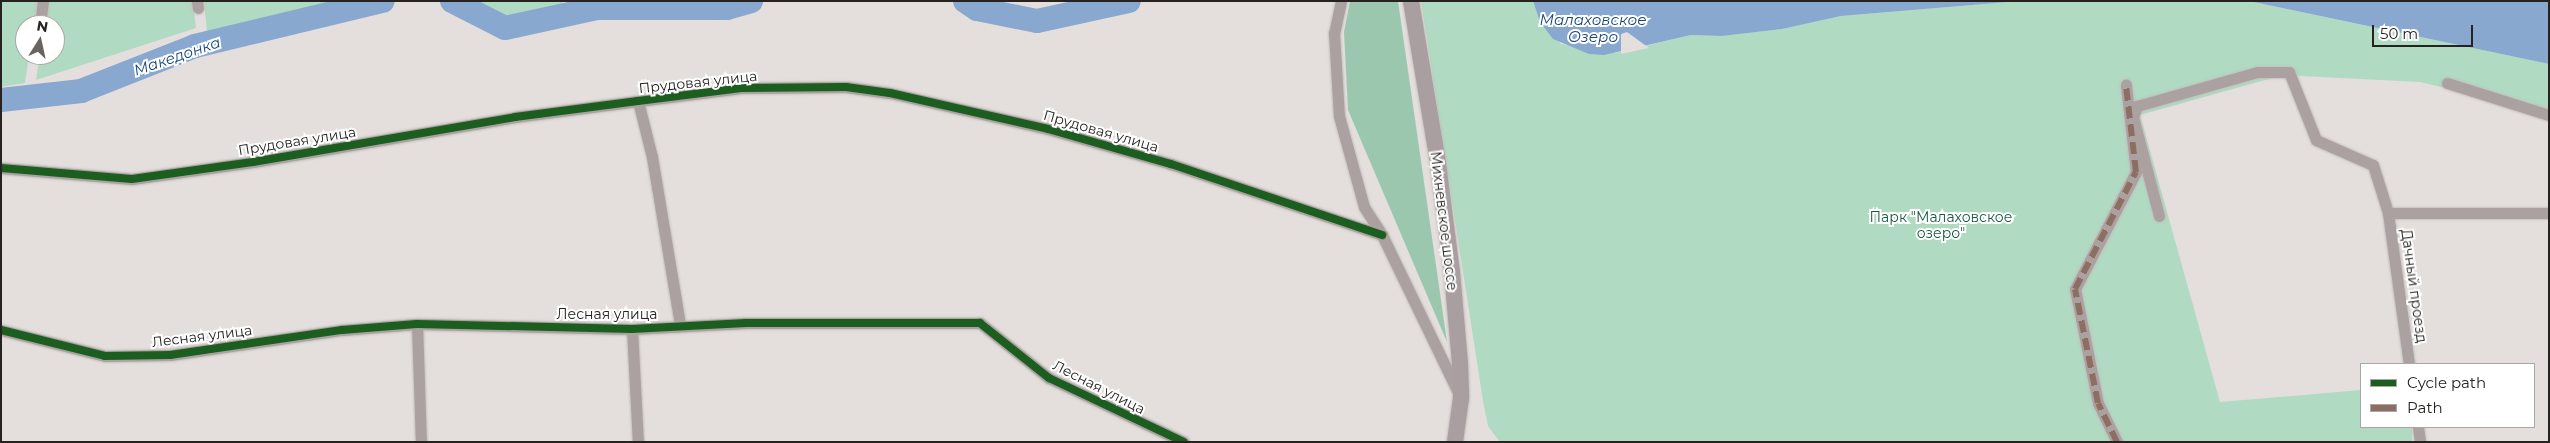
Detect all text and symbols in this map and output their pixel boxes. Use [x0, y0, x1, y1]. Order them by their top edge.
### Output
water label: Малаховское Озеро [1539, 10, 1647, 45]
north arrow [15, 15, 65, 65]
scale bar [2375, 15, 2476, 47]
text: N [35, 16, 50, 36]
text: 50 m [2380, 24, 2418, 43]
water label: Македонка [131, 33, 223, 79]
street label: Прудовая улица [638, 67, 758, 97]
street label: Прудовая улица [1041, 107, 1161, 155]
street label: Прудовая улица [237, 123, 357, 159]
street label: Михневское шоссе [1427, 150, 1461, 292]
park label: Парк "Малаховское озеро" [1870, 209, 2012, 242]
street label: Дачный проезд [2398, 228, 2430, 344]
street label: Лесная улица [557, 306, 657, 322]
street label: Лесная улица [151, 322, 253, 350]
street label: Лесная улица [1050, 357, 1148, 417]
legend [2360, 363, 2535, 428]
text: Cycle path [2407, 373, 2486, 392]
text: Path [2407, 398, 2443, 417]

